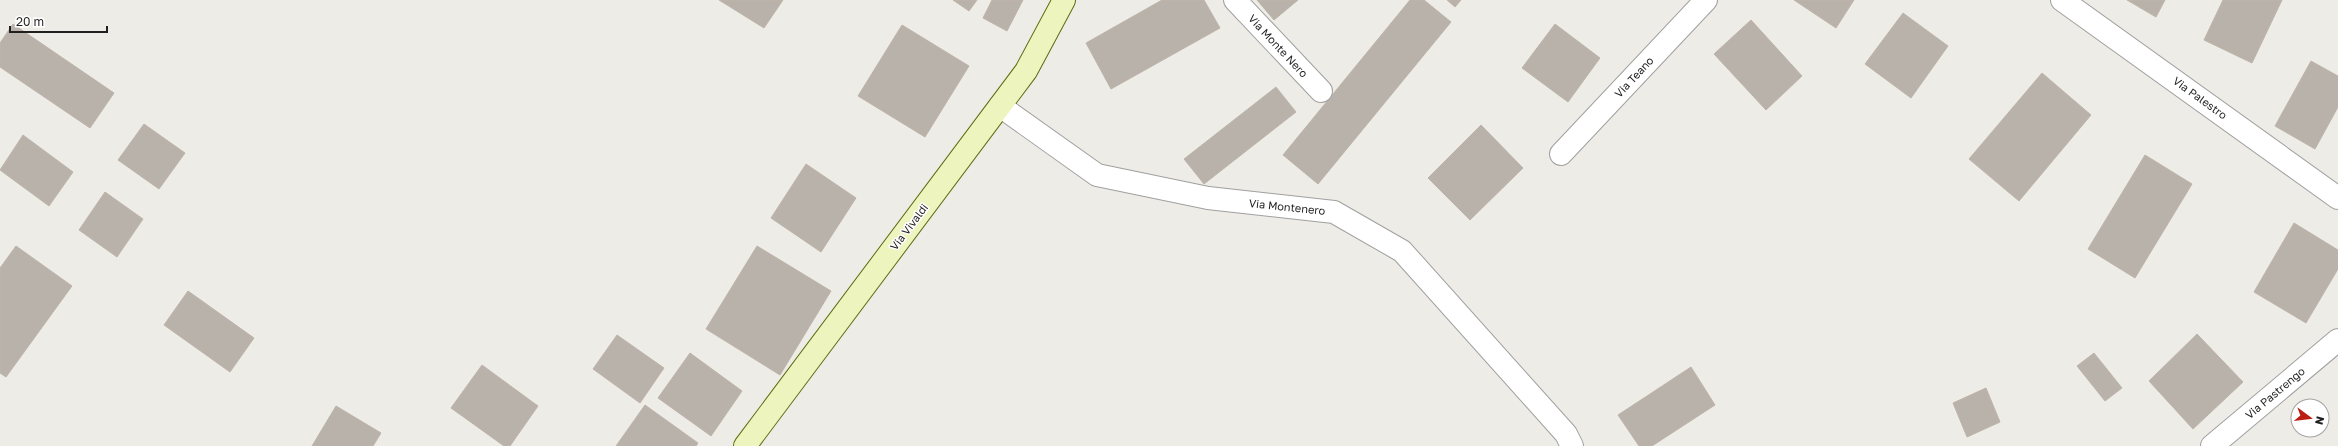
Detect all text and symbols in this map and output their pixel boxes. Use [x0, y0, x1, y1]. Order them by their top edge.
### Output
scale bar [10, 8, 107, 34]
street label: Via Monte Nero [1246, 12, 1311, 80]
text: 20 m [16, 14, 44, 29]
street label: Via Teano [1611, 53, 1656, 100]
street label: Via Palestro [2171, 74, 2230, 122]
street label: Via Montenero [1248, 196, 1326, 217]
street label: Via Vivaldi [887, 201, 930, 252]
street label: Via Pastrengo [2242, 364, 2307, 421]
north arrow [2290, 398, 2330, 438]
text: N [2313, 415, 2328, 426]

